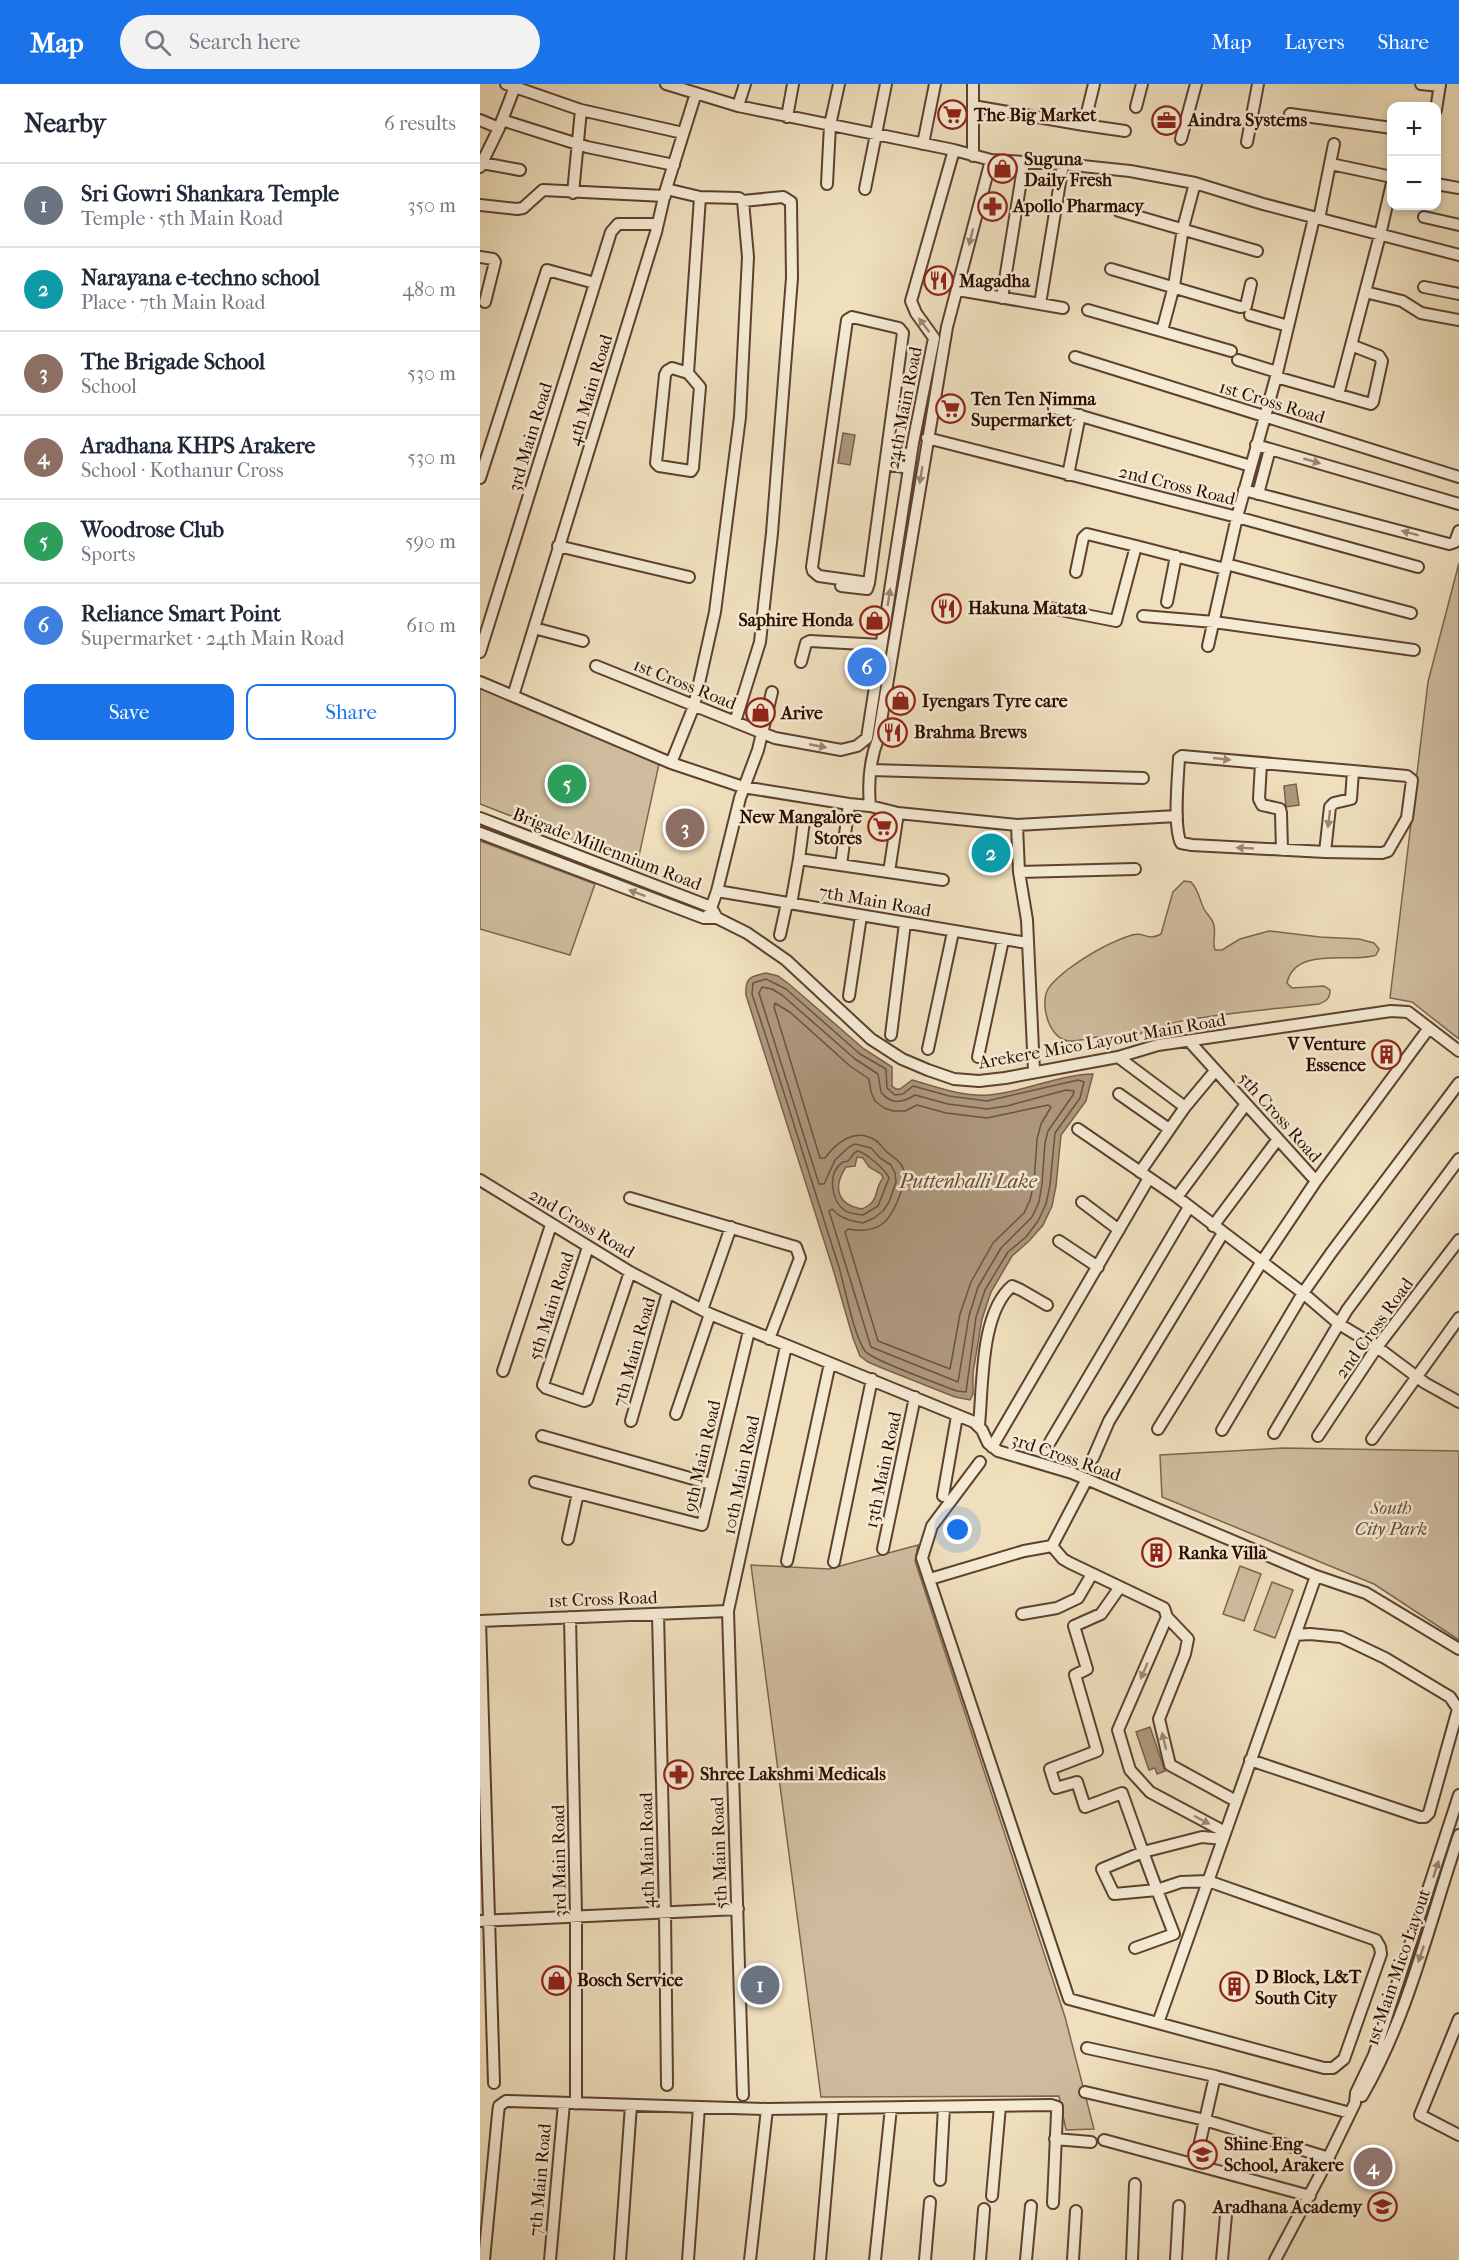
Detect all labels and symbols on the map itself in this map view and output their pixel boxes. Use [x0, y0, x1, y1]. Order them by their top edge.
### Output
supermarket icon: The Big Market [937, 99, 969, 131]
office icon: Aindra Systems [1151, 104, 1183, 136]
place label: The Big Market [973, 105, 1097, 126]
place label: Aindra Systems [1187, 110, 1307, 131]
place label: Suguna Daily Fresh [1024, 149, 1113, 191]
shop icon: Suguna Daily Fresh [987, 153, 1019, 185]
pharmacy icon: Apollo Pharmacy [976, 190, 1008, 222]
place label: Apollo Pharmacy [1012, 196, 1145, 217]
one-way arrow [966, 228, 976, 246]
restaurant icon: Magadha [922, 265, 954, 297]
place label: Magadha [958, 271, 1031, 292]
one-way arrow [919, 317, 931, 332]
street label: 4th Main Road [564, 332, 617, 448]
street label: 24th Main Road [882, 345, 927, 471]
street label: 1st Cross Road [1217, 376, 1327, 429]
street label: 3rd Main Road [504, 380, 557, 494]
place label: Ten Ten Nimma Supermarket [970, 389, 1096, 431]
supermarket icon: Ten Ten Nimma Supermarket [934, 393, 966, 425]
one-way arrow [1303, 457, 1321, 466]
street label: 2nd Cross Road [1116, 461, 1237, 510]
one-way arrow [916, 466, 925, 485]
one-way arrow [1401, 528, 1420, 538]
one-way arrow [884, 587, 893, 606]
restaurant icon: Hakuna Matata [931, 592, 963, 624]
place label: Hakuna Matata [968, 598, 1088, 619]
shop icon: Saphire Honda [858, 604, 890, 636]
place label: Saphire Honda [739, 610, 854, 631]
pin: 6 [848, 644, 886, 690]
street label: 1st Cross Road [630, 654, 740, 715]
shop icon: Iyengars Tyre care [885, 685, 917, 717]
place label: Iyengars Tyre care [922, 691, 1068, 712]
shop icon: Arive [744, 697, 776, 729]
place label: Arive [780, 703, 823, 724]
restaurant icon: Brahma Brews [877, 716, 909, 748]
place label: Brahma Brews [914, 722, 1027, 743]
one-way arrow [809, 742, 828, 751]
one-way arrow [1213, 754, 1232, 764]
pin: 5 [548, 762, 586, 806]
street label: Brigade Millennium Road [509, 804, 704, 895]
pin: 3 [666, 806, 704, 850]
place label: New Mangalore Stores [739, 807, 862, 849]
one-way arrow [1324, 810, 1333, 829]
supermarket icon: New Mangalore Stores [867, 811, 899, 843]
pin: 2 [972, 830, 1010, 876]
one-way arrow [1236, 843, 1255, 852]
street label: 7th Main Road [817, 881, 933, 922]
one-way arrow [628, 888, 646, 898]
street label: Arekere Mico Layout Main Road [976, 1009, 1228, 1074]
place label: V Venture Essence [1286, 1034, 1366, 1076]
building icon: V Venture Essence [1371, 1038, 1403, 1070]
street label: 5th Cross Road [1234, 1068, 1326, 1167]
water label: Puttenhalli Lake [898, 1170, 1038, 1193]
street label: 2nd Cross Road [525, 1184, 638, 1263]
street label: 5th Main Road [524, 1249, 579, 1363]
street label: 2nd Cross Road [1331, 1274, 1418, 1383]
street label: 7th Main Road [609, 1294, 660, 1410]
street label: 9th Main Road [679, 1398, 726, 1514]
street label: 13th Main Road [861, 1410, 906, 1530]
street label: 10th Main Road [719, 1413, 764, 1537]
street label: 3rd Cross Road [1008, 1429, 1124, 1486]
park label: South City Park [1355, 1498, 1427, 1540]
your location [943, 1515, 972, 1544]
building icon: Ranka Villa [1141, 1537, 1173, 1569]
place label: Ranka Villa [1178, 1543, 1267, 1564]
street label: 1st Cross Road [548, 1587, 658, 1612]
one-way arrow [1139, 1662, 1149, 1680]
one-way arrow [1159, 1731, 1169, 1750]
pharmacy icon: Shree Lakshmi Medicals [663, 1758, 695, 1790]
place label: Shree Lakshmi Medicals [700, 1764, 886, 1785]
street label: 4th Main Road [636, 1792, 659, 1908]
street label: 5th Main Road [707, 1796, 732, 1910]
street label: 3rd Main Road [548, 1804, 571, 1918]
one-way arrow [1193, 1815, 1210, 1825]
one-way arrow [1431, 1860, 1441, 1878]
street label: 1st Main Mico Layout [1362, 1886, 1435, 2048]
one-way arrow [1416, 1946, 1425, 1964]
pin: 1 [740, 1962, 780, 2008]
shop icon: Bosch Service [540, 1964, 572, 1996]
place label: D Block, L&T South City [1255, 1967, 1362, 2009]
place label: Bosch Service [577, 1970, 683, 1991]
building icon: D Block, L&T South City [1218, 1971, 1250, 2003]
street label: 7th Main Road [525, 2122, 556, 2238]
place label: Shine Eng School, Arakere [1224, 2134, 1344, 2176]
school or university icon: Shine Eng School, Arakere [1187, 2138, 1219, 2170]
pin: 4 [1354, 2144, 1392, 2190]
school or university icon: Aradhana Academy [1367, 2191, 1399, 2223]
place label: Aradhana Academy [1212, 2197, 1363, 2218]

